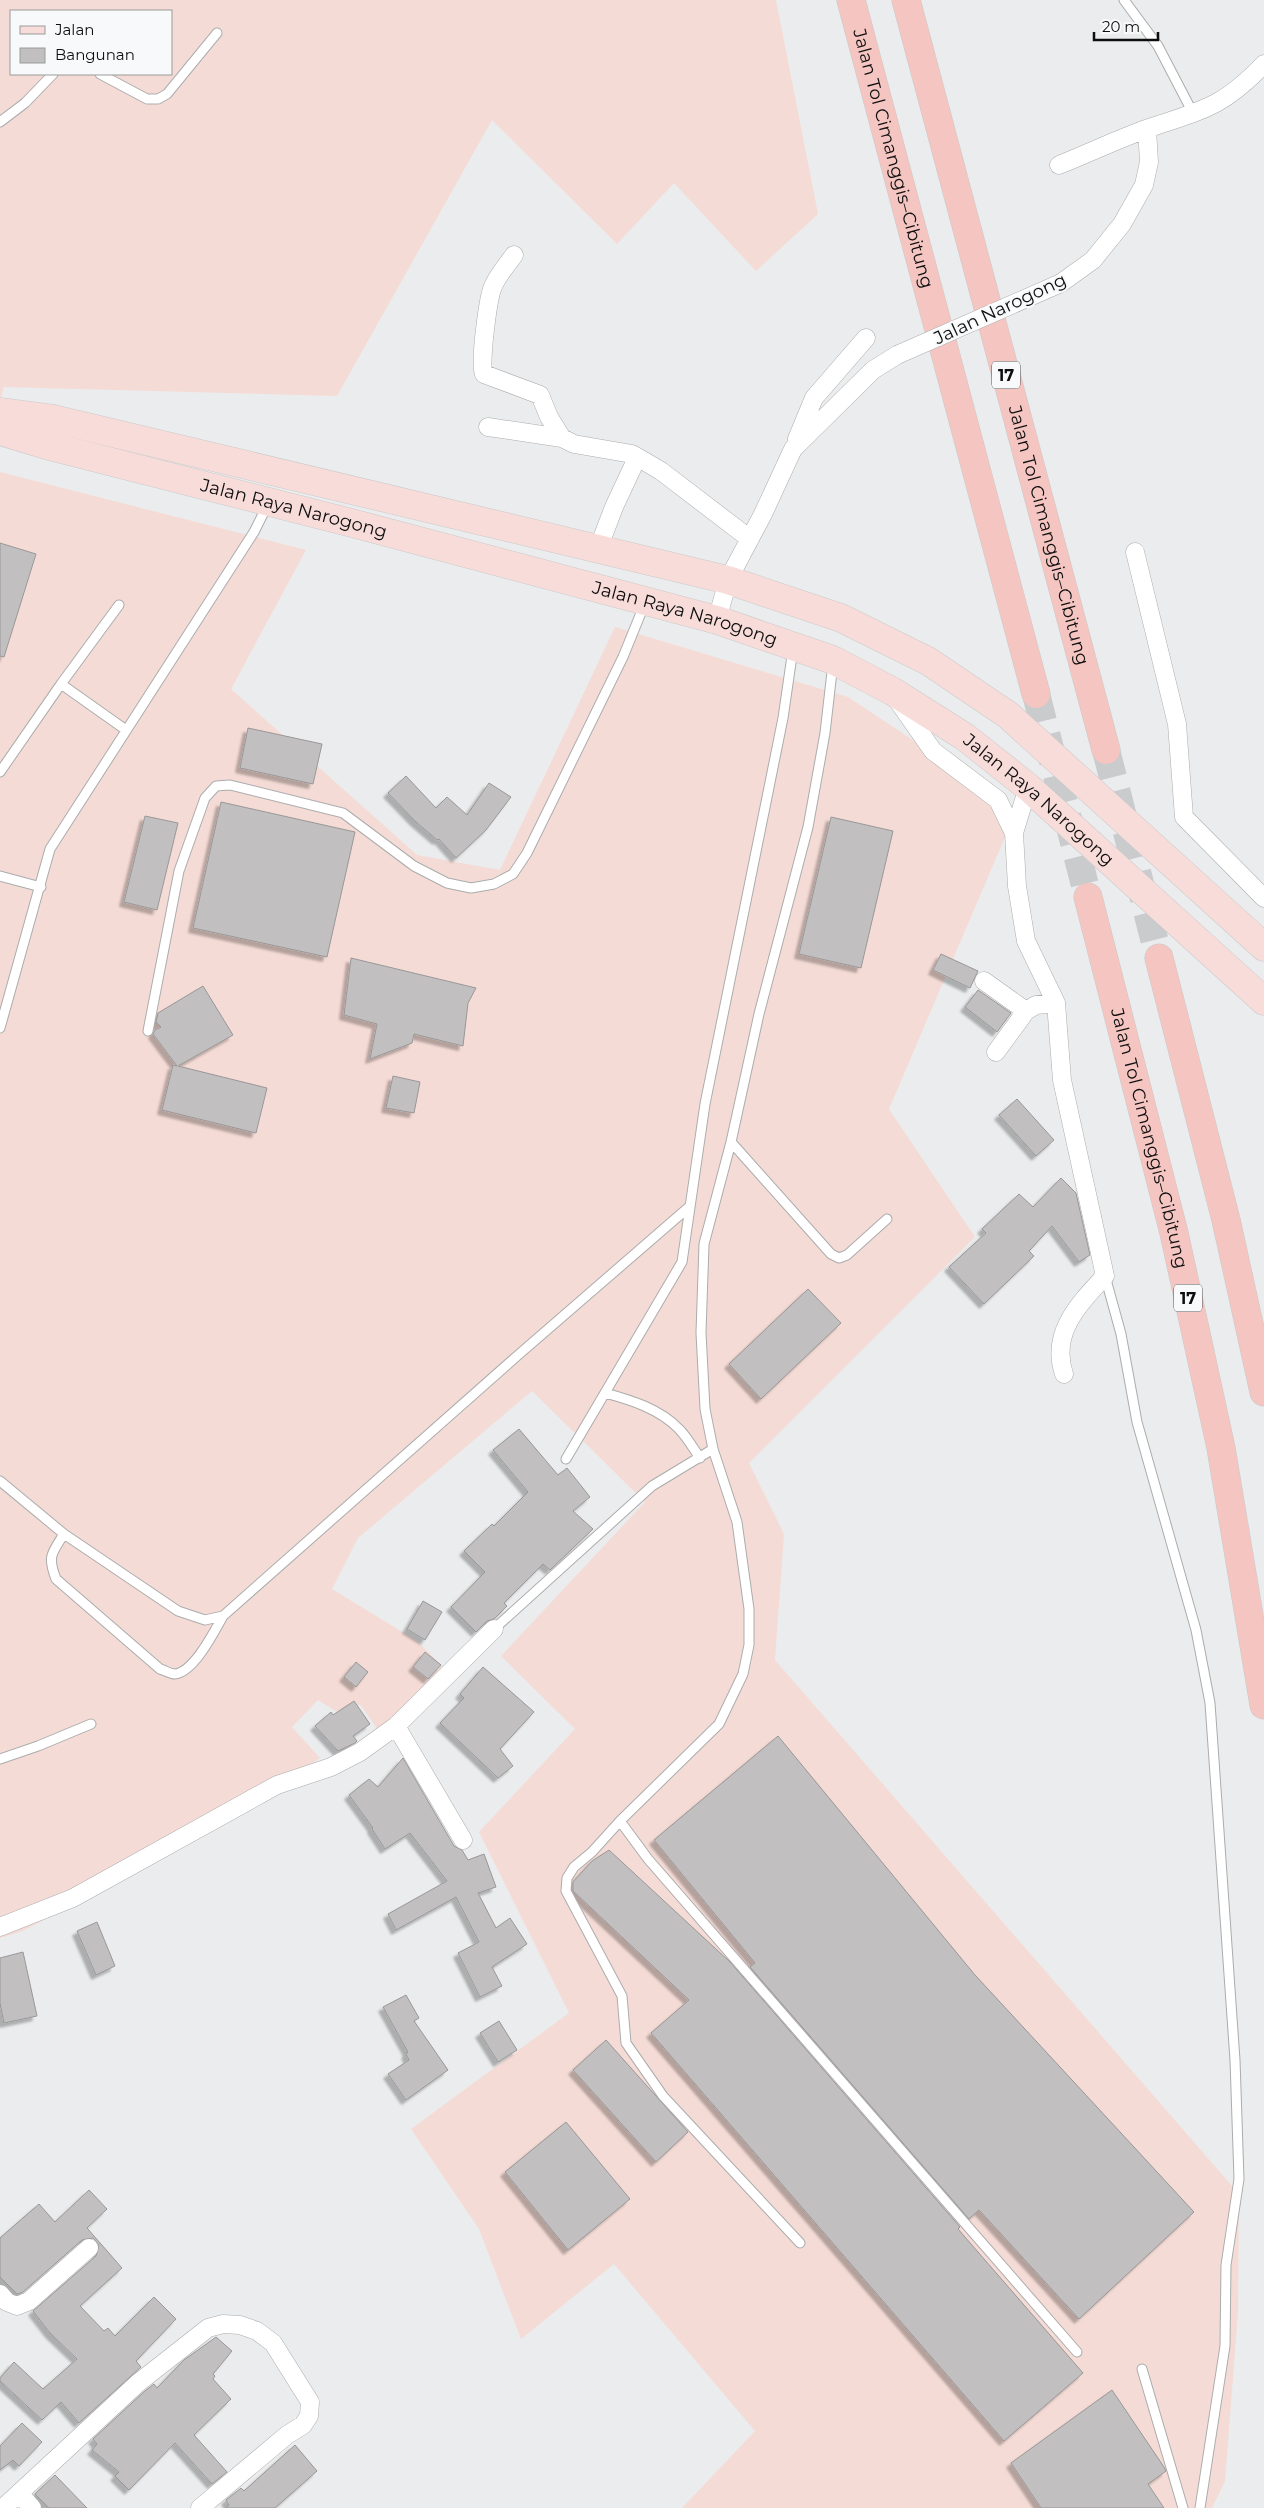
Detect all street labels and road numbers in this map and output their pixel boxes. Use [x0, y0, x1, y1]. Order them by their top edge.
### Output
street label: Jalan Tol Cimanggis–Cibitung [848, 25, 938, 291]
street label: Jalan Narogong [929, 269, 1070, 350]
road number: 17 [992, 362, 1020, 388]
street label: Jalan Tol Cimanggis–Cibitung [1003, 402, 1094, 667]
street label: Jalan Raya Narogong [197, 474, 390, 543]
street label: Jalan Raya Narogong [589, 576, 780, 651]
street label: Jalan Raya Narogong [958, 728, 1119, 871]
street label: Jalan Tol Cimanggis–Cibitung [1106, 1005, 1192, 1271]
road number: 17 [1174, 1285, 1202, 1312]

